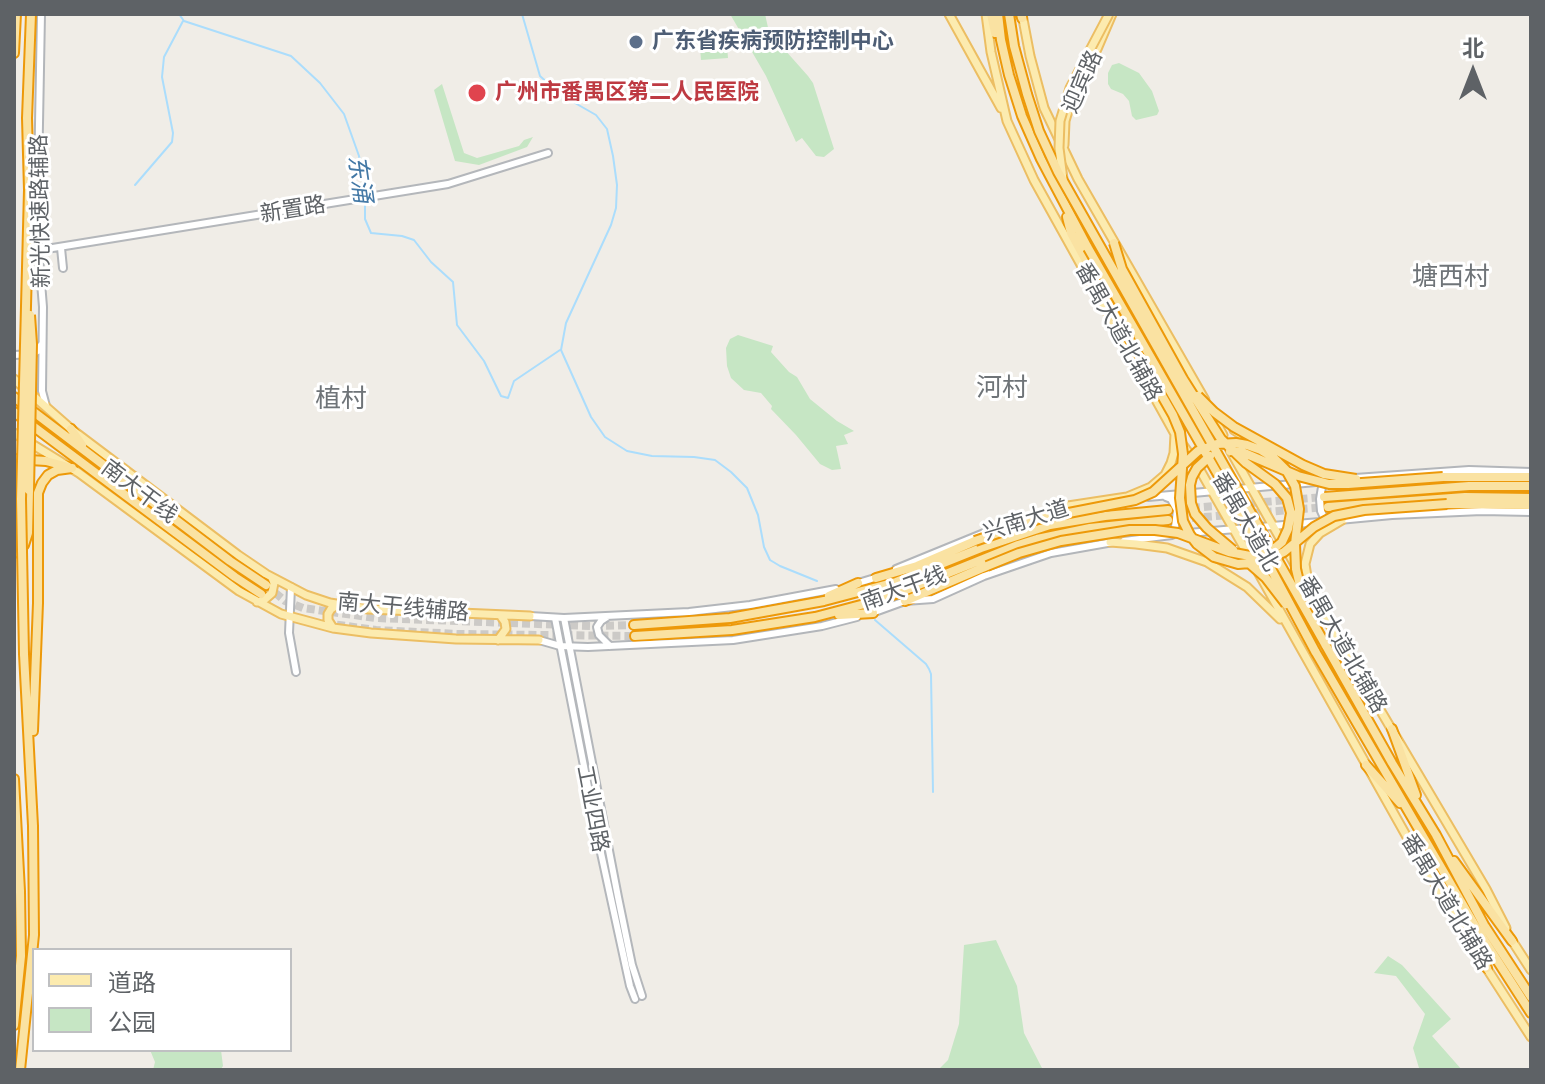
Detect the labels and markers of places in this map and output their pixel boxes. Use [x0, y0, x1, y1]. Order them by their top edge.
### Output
place label: 广东省疾病预防控制中心 [652, 29, 894, 55]
marker: 广东省疾病预防控制中心 [627, 33, 645, 51]
place label: 广州市番禺区第二人民医院 [495, 80, 759, 106]
marker: 广州市番禺区第二人民医院 [466, 82, 488, 104]

